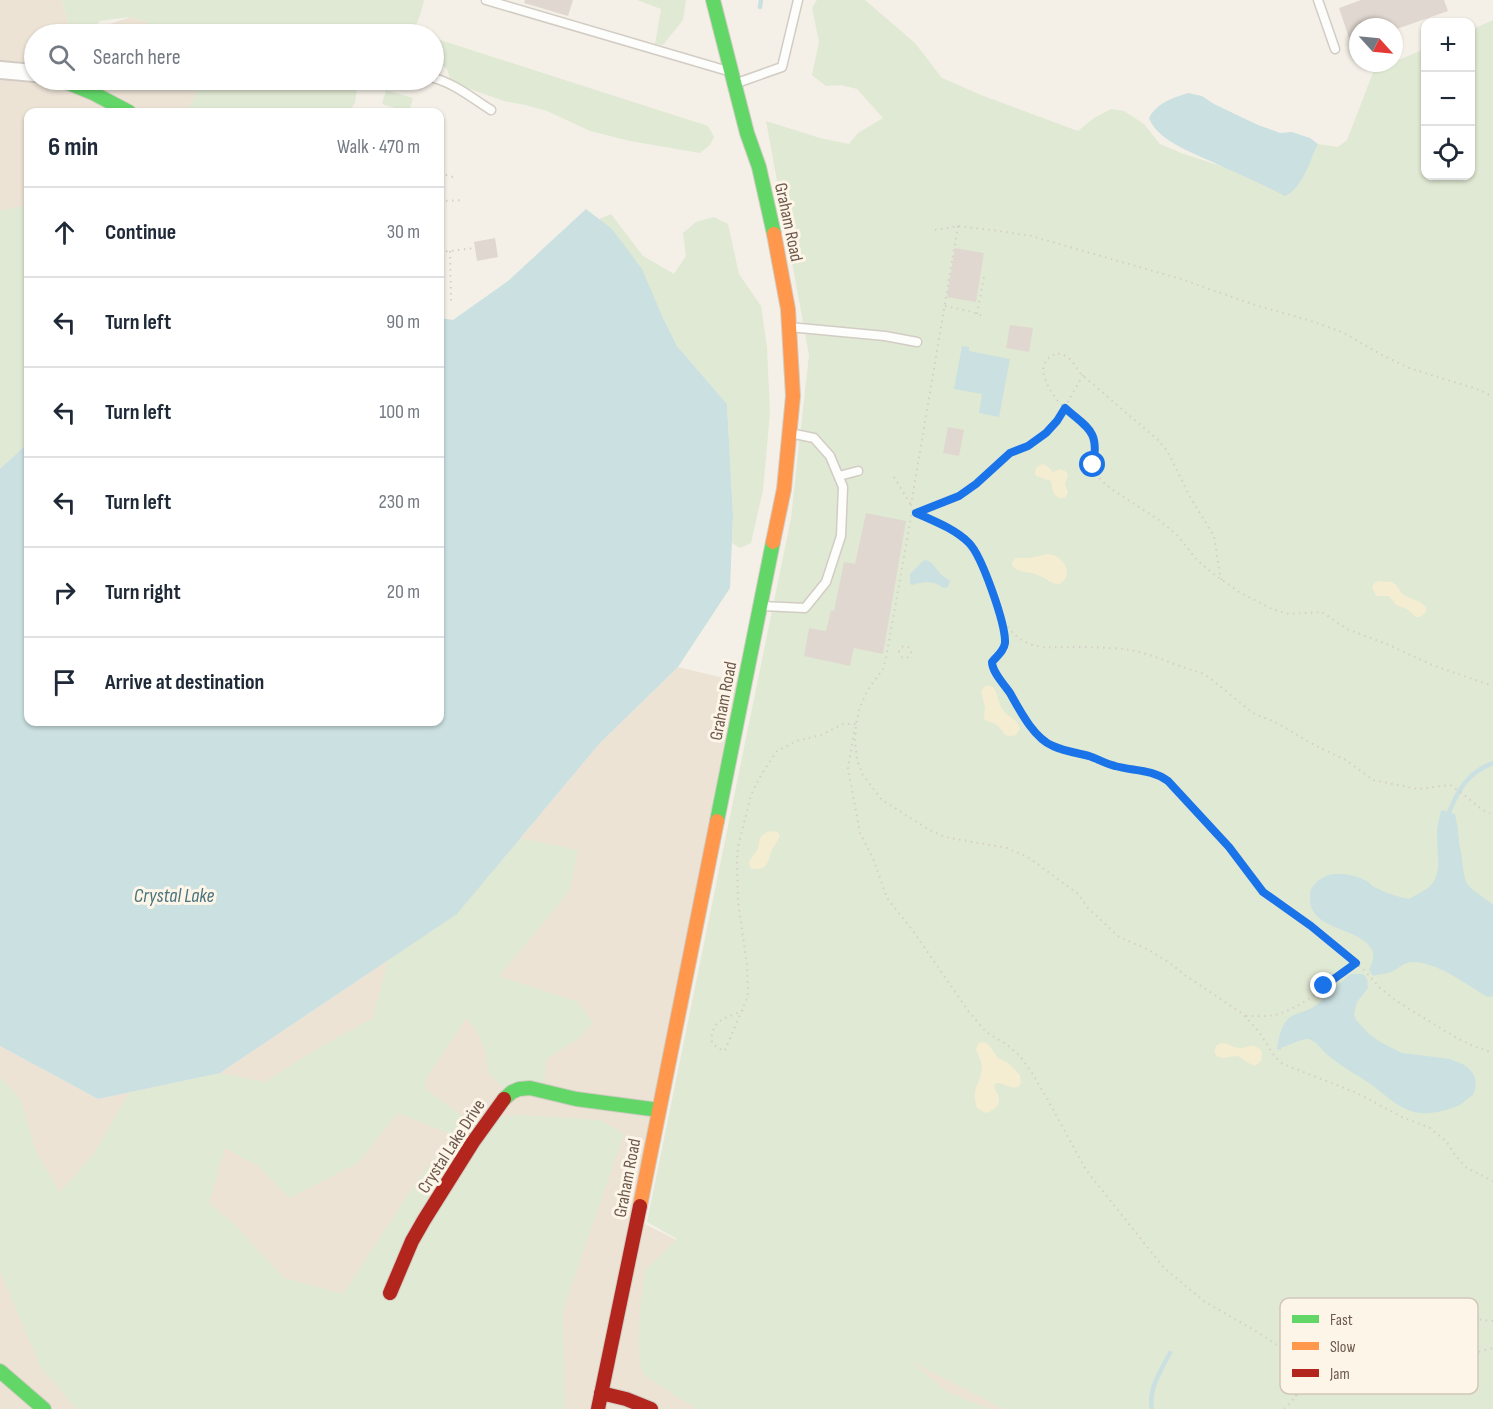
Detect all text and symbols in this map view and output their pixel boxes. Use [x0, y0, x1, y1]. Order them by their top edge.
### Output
north arrow [1349, 18, 1403, 72]
map controls [1421, 18, 1475, 180]
button: + [1421, 18, 1475, 72]
search box [24, 24, 444, 90]
icon: search [45, 41, 78, 74]
text: Search here [93, 44, 180, 71]
button: − [1421, 72, 1475, 126]
button: locate [1421, 126, 1475, 180]
text: 6 min [48, 132, 98, 163]
text: Walk · 470 m [337, 135, 420, 159]
street label: Graham Road [770, 181, 807, 263]
icon: ahead [48, 216, 81, 249]
text: Continue [105, 219, 176, 246]
text: 30 m [387, 220, 420, 244]
icon: left [48, 306, 81, 339]
text: Turn left [105, 309, 171, 336]
text: 90 m [386, 310, 420, 334]
icon: left [48, 396, 81, 429]
text: Turn left [105, 399, 171, 426]
text: 100 m [379, 400, 420, 424]
route start [1079, 451, 1105, 477]
icon: left [48, 486, 81, 519]
text: Turn left [105, 489, 171, 516]
text: 230 m [378, 490, 420, 514]
icon: right [48, 576, 81, 609]
text: Turn right [105, 579, 181, 606]
text: 20 m [387, 580, 420, 604]
street label: Graham Road [706, 660, 741, 742]
icon: arrive [48, 666, 81, 699]
text: Arrive at destination [105, 669, 264, 696]
water label: Crystal Lake [134, 884, 214, 908]
route end [1310, 972, 1336, 998]
street label: Crystal Lake Drive [413, 1095, 490, 1197]
street label: Graham Road [610, 1137, 645, 1219]
legend [1280, 1298, 1478, 1394]
text: Fast [1330, 1311, 1353, 1330]
text: Slow [1330, 1338, 1355, 1357]
text: Jam [1329, 1365, 1350, 1384]

